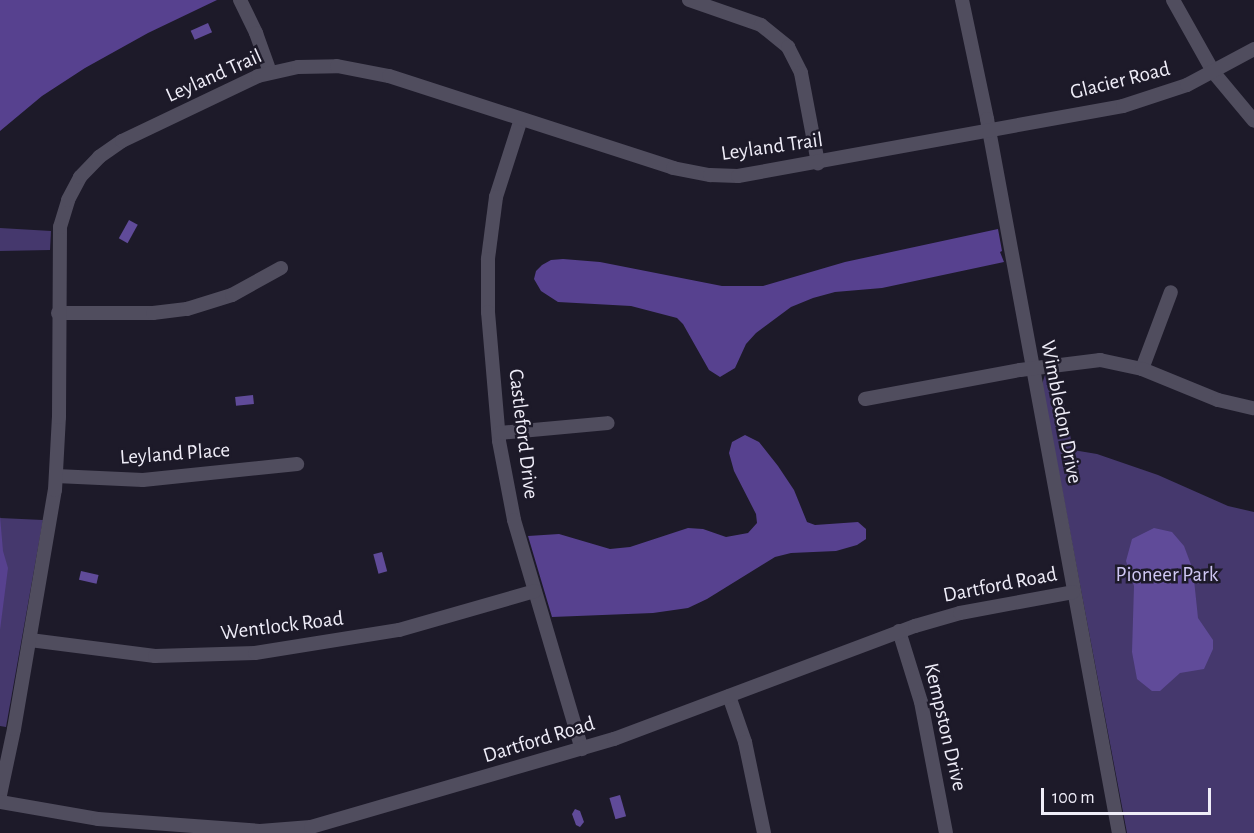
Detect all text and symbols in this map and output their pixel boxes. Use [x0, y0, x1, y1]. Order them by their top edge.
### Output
street label: Leyland Trail [162, 44, 266, 108]
street label: Glacier Road [1067, 56, 1173, 106]
street label: Leyland Trail [720, 127, 824, 167]
street label: Wimbledon Drive [1035, 338, 1087, 486]
street label: Castleford Drive [503, 368, 543, 500]
street label: Leyland Place [119, 438, 231, 470]
street label: Dartford Road [941, 562, 1059, 608]
park label: Pioneer Park [1116, 562, 1218, 588]
street label: Wentlock Road [219, 606, 345, 646]
street label: Kempston Drive [918, 661, 972, 793]
street label: Dartford Road [480, 711, 598, 769]
scale bar [1044, 776, 1214, 814]
text: 100 m [1052, 789, 1095, 807]

